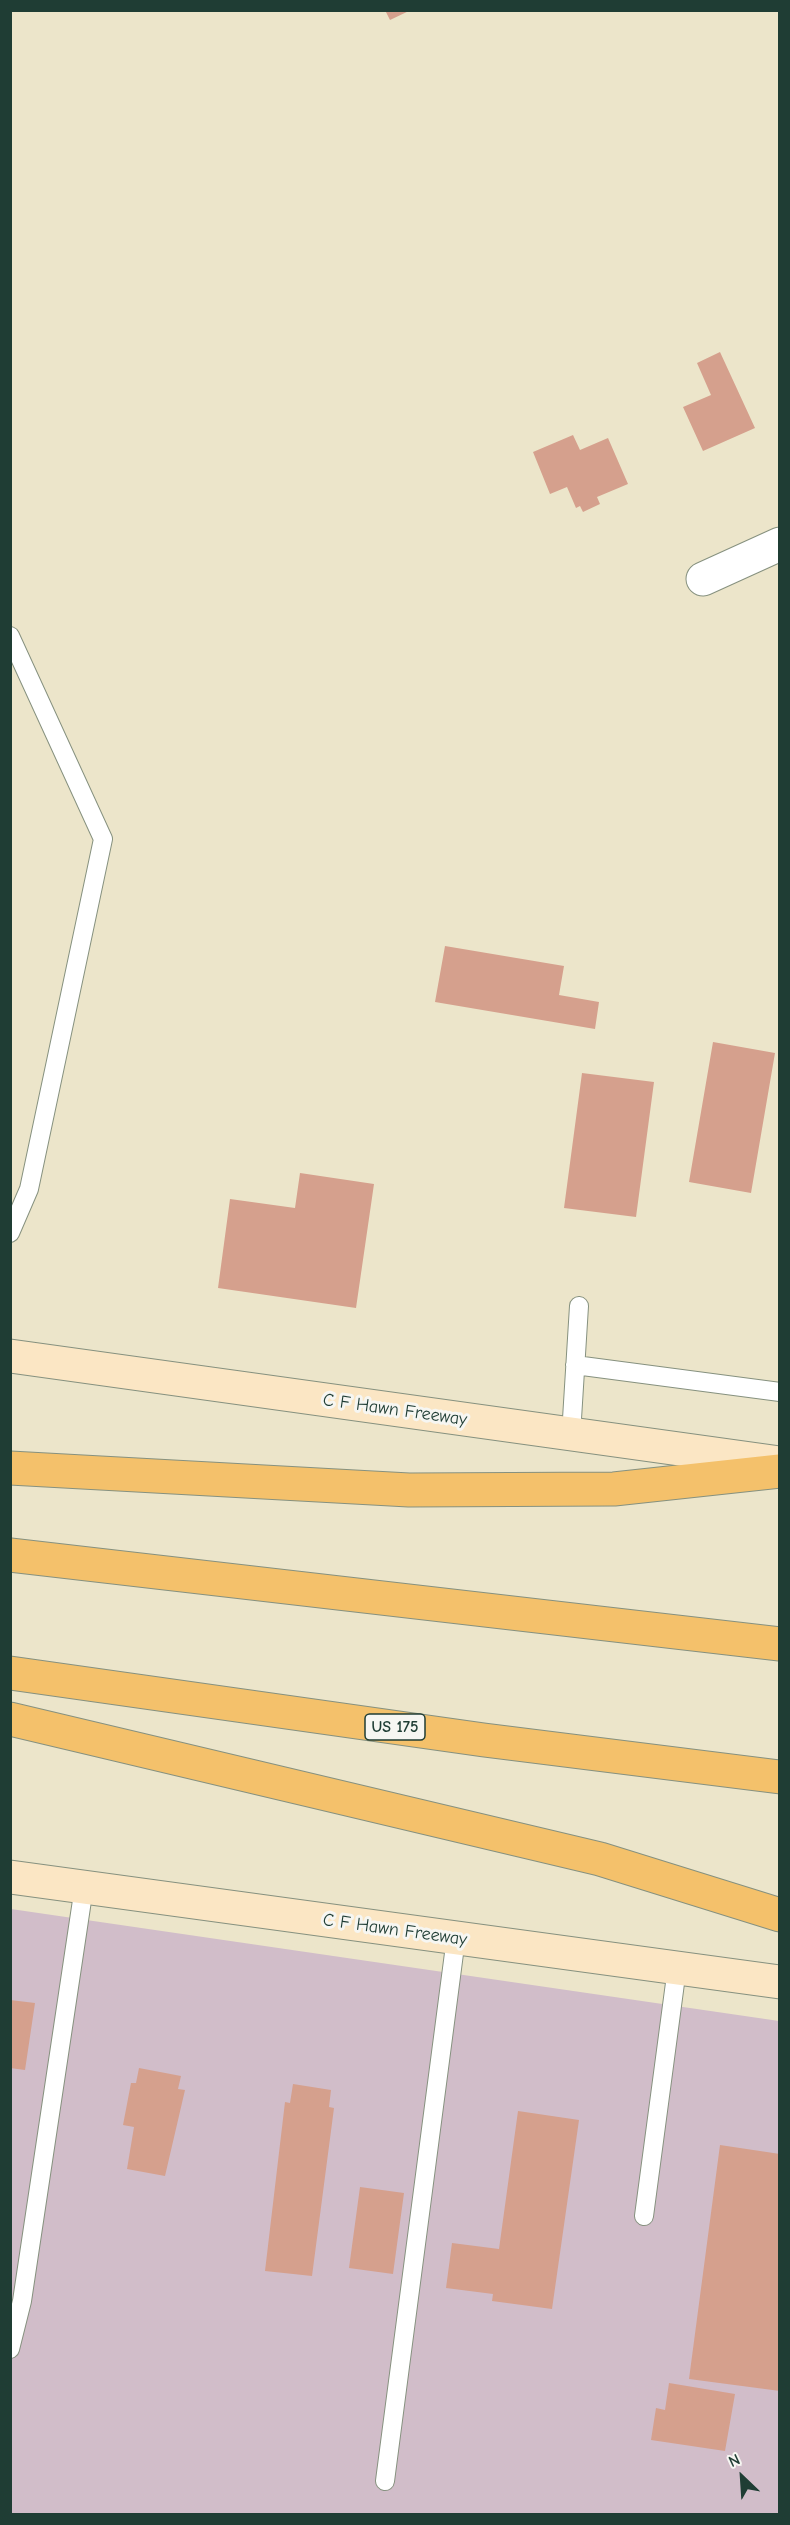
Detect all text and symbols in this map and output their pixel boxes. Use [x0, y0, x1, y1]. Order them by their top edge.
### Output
street label: C F Hawn Freeway [321, 1389, 469, 1431]
road number: US 175 [365, 1714, 425, 1740]
street label: C F Hawn Freeway [321, 1909, 469, 1951]
north arrow [712, 2447, 772, 2507]
text: N [726, 2450, 743, 2471]

